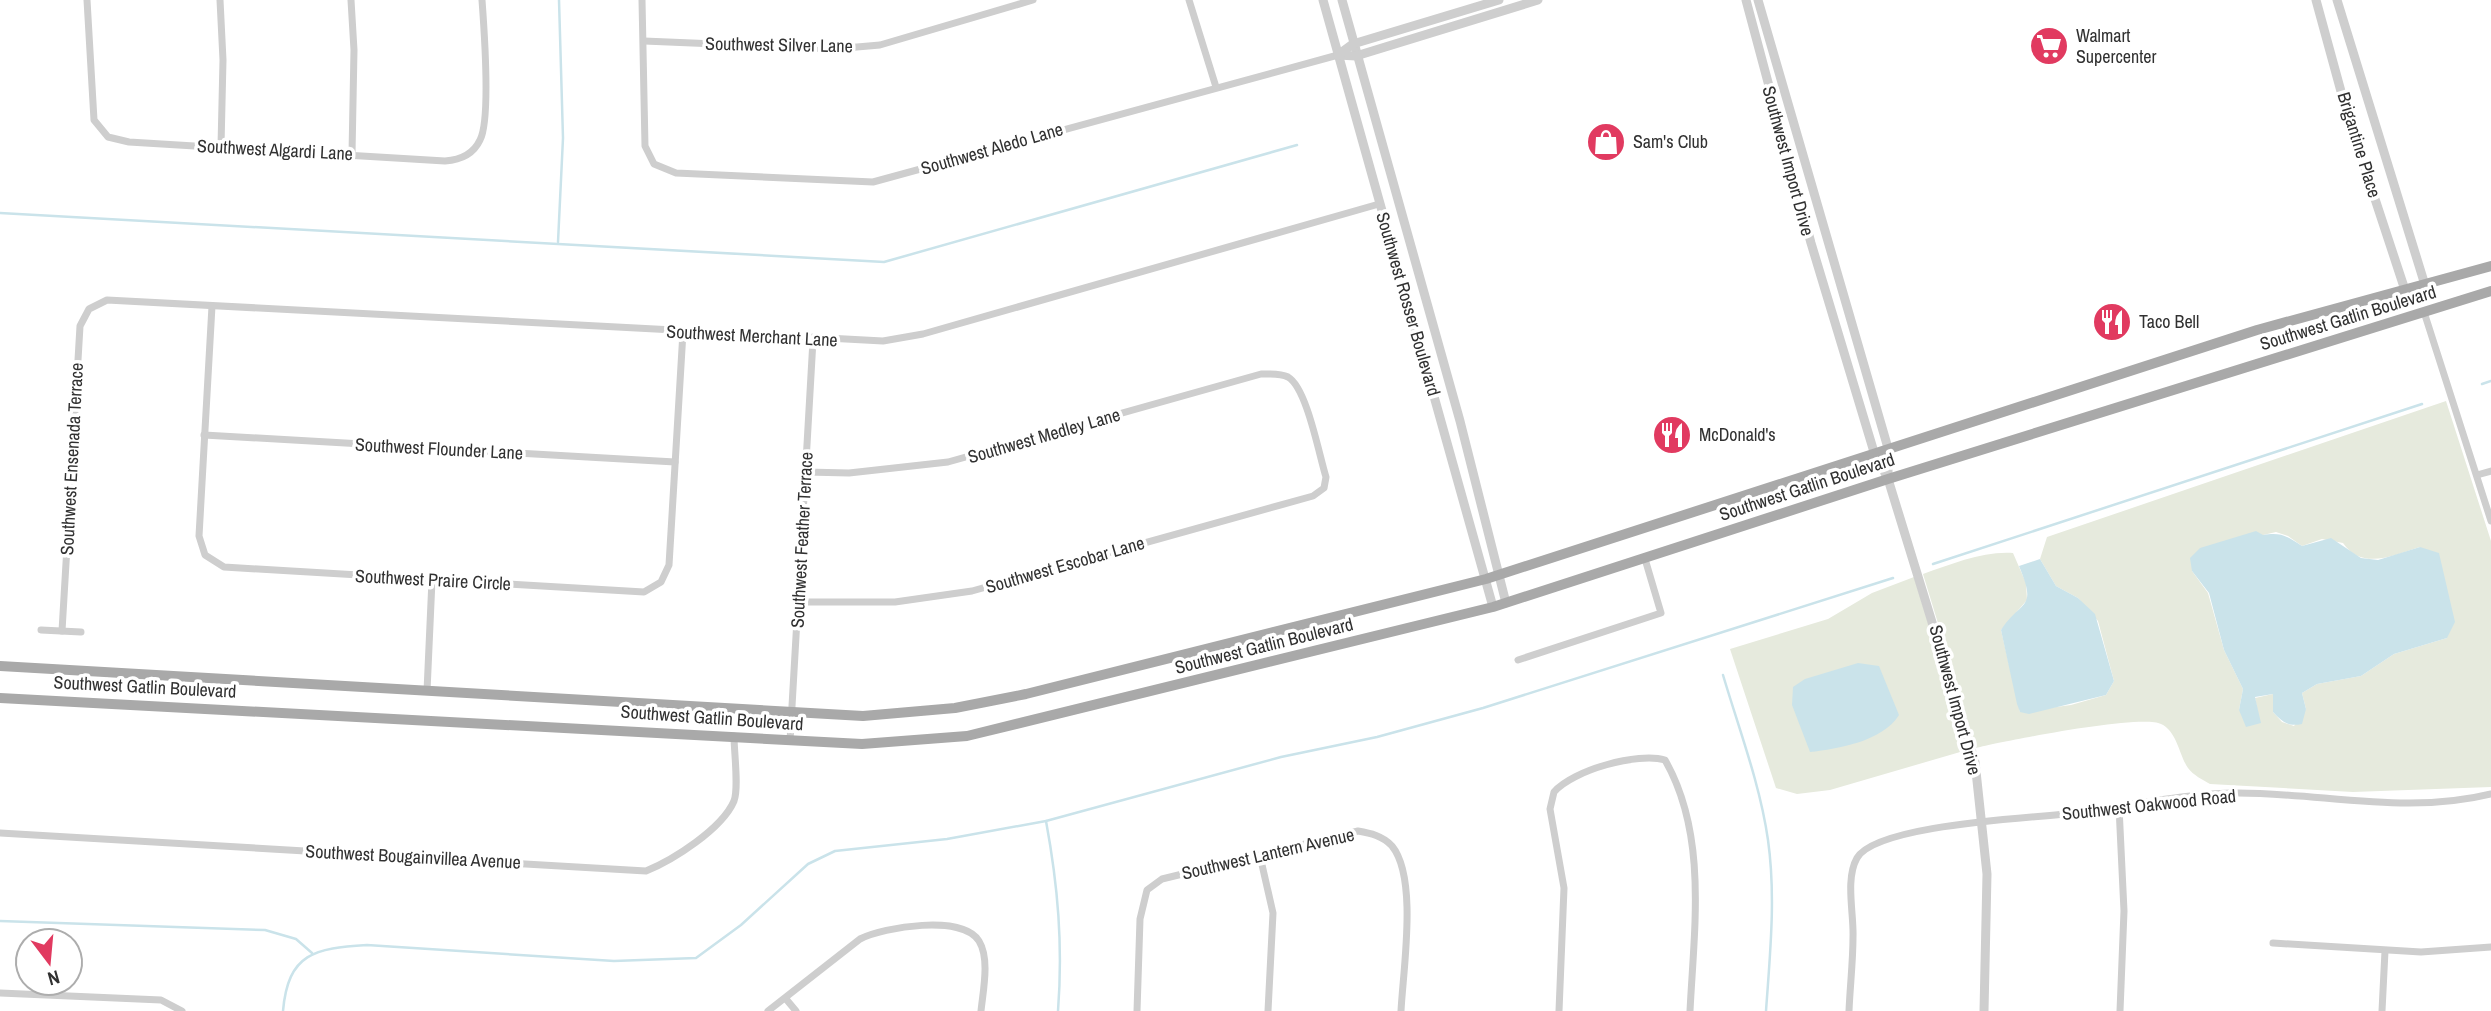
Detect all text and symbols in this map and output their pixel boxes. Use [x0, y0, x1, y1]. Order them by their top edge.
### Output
place label: Walmart Supercenter [2076, 23, 2156, 69]
supermarket icon: Walmart Supercenter [2028, 25, 2070, 67]
street label: Southwest Silver Lane [705, 31, 853, 58]
street label: Southwest Import Drive [1756, 83, 1821, 239]
street label: Brigantine Place [2332, 89, 2387, 201]
street label: Southwest Aledo Lane [918, 116, 1066, 181]
shop icon: Sam's Club [1585, 121, 1627, 163]
place label: Sam's Club [1633, 129, 1708, 154]
street label: Southwest Algardi Lane [197, 133, 354, 166]
street label: Southwest Rosser Boulevard [1370, 209, 1447, 399]
street label: Southwest Gatlin Boulevard [2257, 279, 2439, 356]
restaurant icon: Taco Bell [2091, 301, 2133, 343]
place label: Taco Bell [2139, 309, 2199, 334]
street label: Southwest Merchant Lane [666, 319, 838, 352]
street label: Southwest Ensenada Terrace [54, 362, 89, 556]
street label: Southwest Medley Lane [965, 402, 1123, 469]
restaurant icon: McDonald's [1651, 414, 1693, 456]
place label: McDonald's [1699, 422, 1776, 447]
street label: Southwest Flounder Lane [354, 432, 524, 465]
street label: Southwest Gatlin Boulevard [1716, 446, 1898, 527]
street label: Southwest Feather Terrace [784, 451, 819, 629]
street label: Southwest Escobar Lane [983, 530, 1147, 599]
street label: Southwest Praire Circle [355, 563, 512, 596]
street label: Southwest Gatlin Boulevard [1172, 611, 1356, 680]
street label: Southwest Import Drive [1923, 622, 1988, 778]
street label: Southwest Gatlin Boulevard [53, 669, 237, 704]
street label: Southwest Gatlin Boulevard [620, 699, 804, 736]
street label: Southwest Oakwood Road [2061, 783, 2237, 826]
street label: Southwest Lantern Avenue [1179, 822, 1357, 886]
street label: Southwest Bougainvillea Avenue [305, 838, 521, 875]
north arrow [14, 927, 84, 997]
text: N [45, 964, 63, 992]

